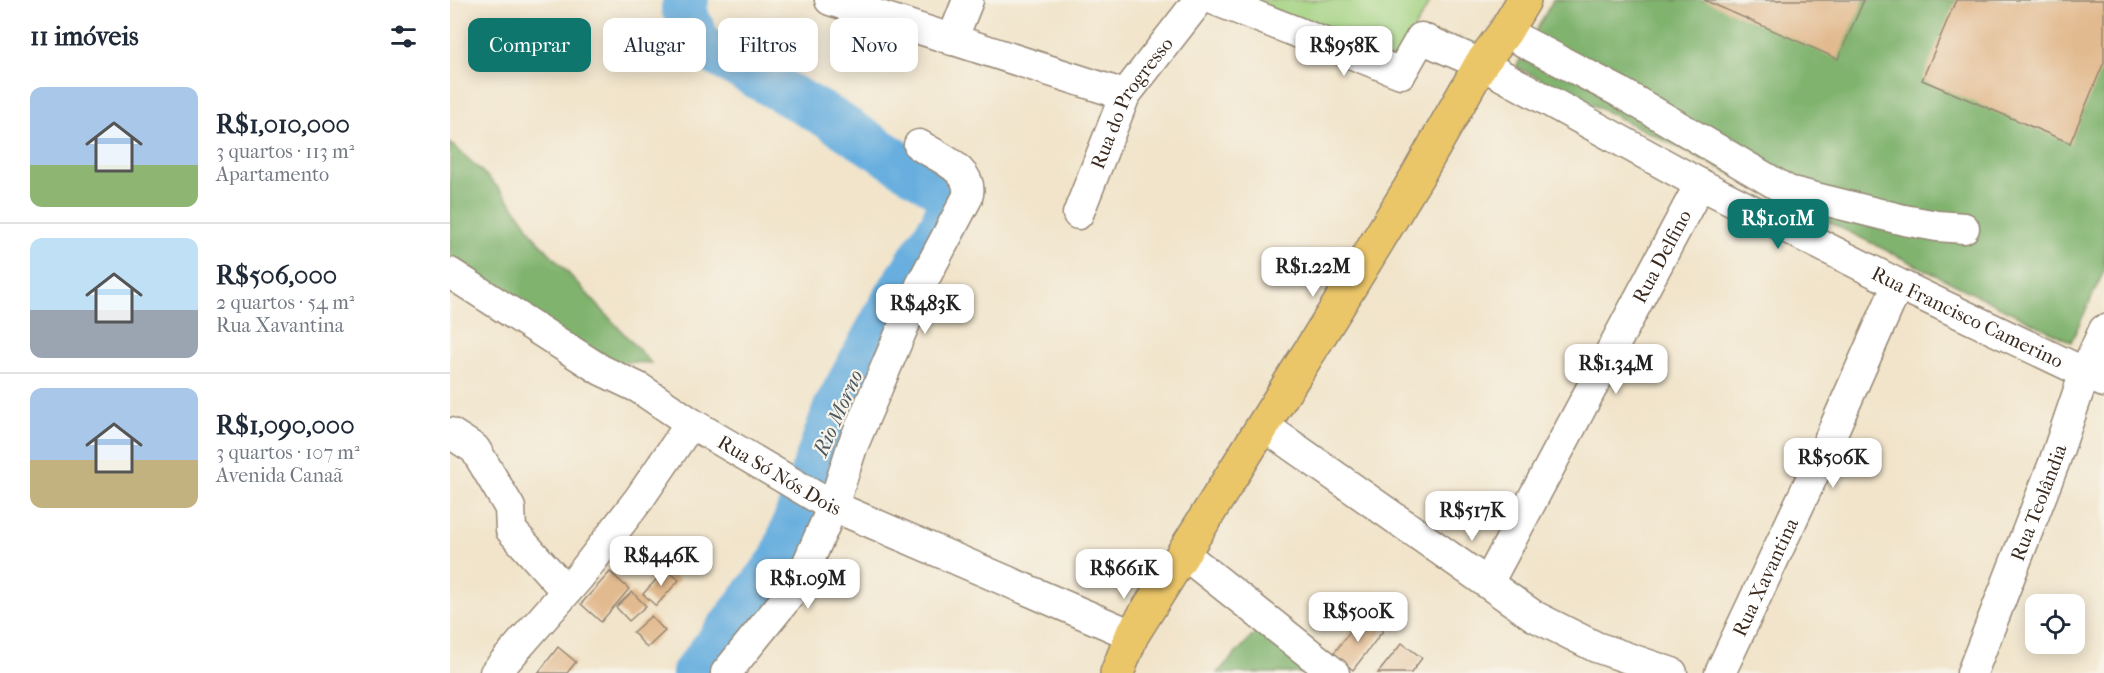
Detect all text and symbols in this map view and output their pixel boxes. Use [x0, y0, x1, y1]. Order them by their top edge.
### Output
chip: Comprar [468, 18, 591, 72]
chip: Alugar [603, 18, 706, 72]
chip: Filtros [718, 18, 818, 72]
chip: Novo [830, 18, 918, 72]
icon: filters [387, 20, 420, 53]
text: 11 imóveis [30, 21, 139, 52]
pin: R$958K [1295, 26, 1393, 77]
street label: Rua do Progresso [1086, 33, 1178, 172]
text: R$958K [1309, 34, 1379, 57]
text: R$1,010,000 [216, 109, 350, 140]
icon: home [78, 111, 150, 183]
text: 3 quartos · 113 m² [216, 140, 354, 163]
text: Apartamento [216, 163, 329, 186]
pin: R$1.01M [1723, 199, 1833, 250]
street label: Rua Delfino [1628, 206, 1696, 307]
text: R$1.01M [1742, 207, 1814, 230]
pin: R$1.22M [1258, 247, 1368, 298]
text: R$1.22M [1275, 255, 1351, 278]
text: R$506,000 [216, 260, 337, 291]
icon: home [78, 262, 150, 334]
street label: Rua Francisco Camerino [1868, 262, 2067, 373]
pin: R$483K [876, 284, 974, 335]
text: 2 quartos · 54 m² [216, 291, 354, 314]
text: R$483K [890, 292, 960, 315]
text: Rua Xavantina [216, 314, 344, 337]
pin: R$1.34M [1561, 344, 1671, 395]
text: R$1.34M [1579, 352, 1653, 375]
water label: Rio Morno [808, 366, 868, 462]
text: R$1,090,000 [216, 410, 355, 441]
icon: home [78, 412, 150, 484]
street label: Rua Só Nós Dois [714, 430, 844, 520]
pin: R$506K [1784, 438, 1882, 489]
text: 3 quartos · 107 m² [216, 441, 360, 464]
street label: Rua Teolândia [2006, 441, 2072, 564]
text: R$506K [1798, 446, 1868, 469]
text: Avenida Canaã [216, 464, 343, 487]
pin: R$517K [1423, 491, 1521, 542]
text: R$517K [1439, 499, 1505, 522]
street label: Rua Xavantina [1728, 514, 1804, 640]
pin: R$446K [612, 536, 710, 587]
text: R$446K [624, 544, 698, 567]
pin: R$661K [1075, 549, 1173, 600]
text: R$661K [1090, 557, 1158, 580]
pin: R$1.09M [753, 559, 863, 610]
text: R$1.09M [770, 567, 846, 590]
pin: R$500K [1309, 592, 1407, 643]
map controls [2025, 594, 2085, 654]
button: locate [2025, 594, 2085, 654]
text: R$500K [1323, 600, 1393, 623]

